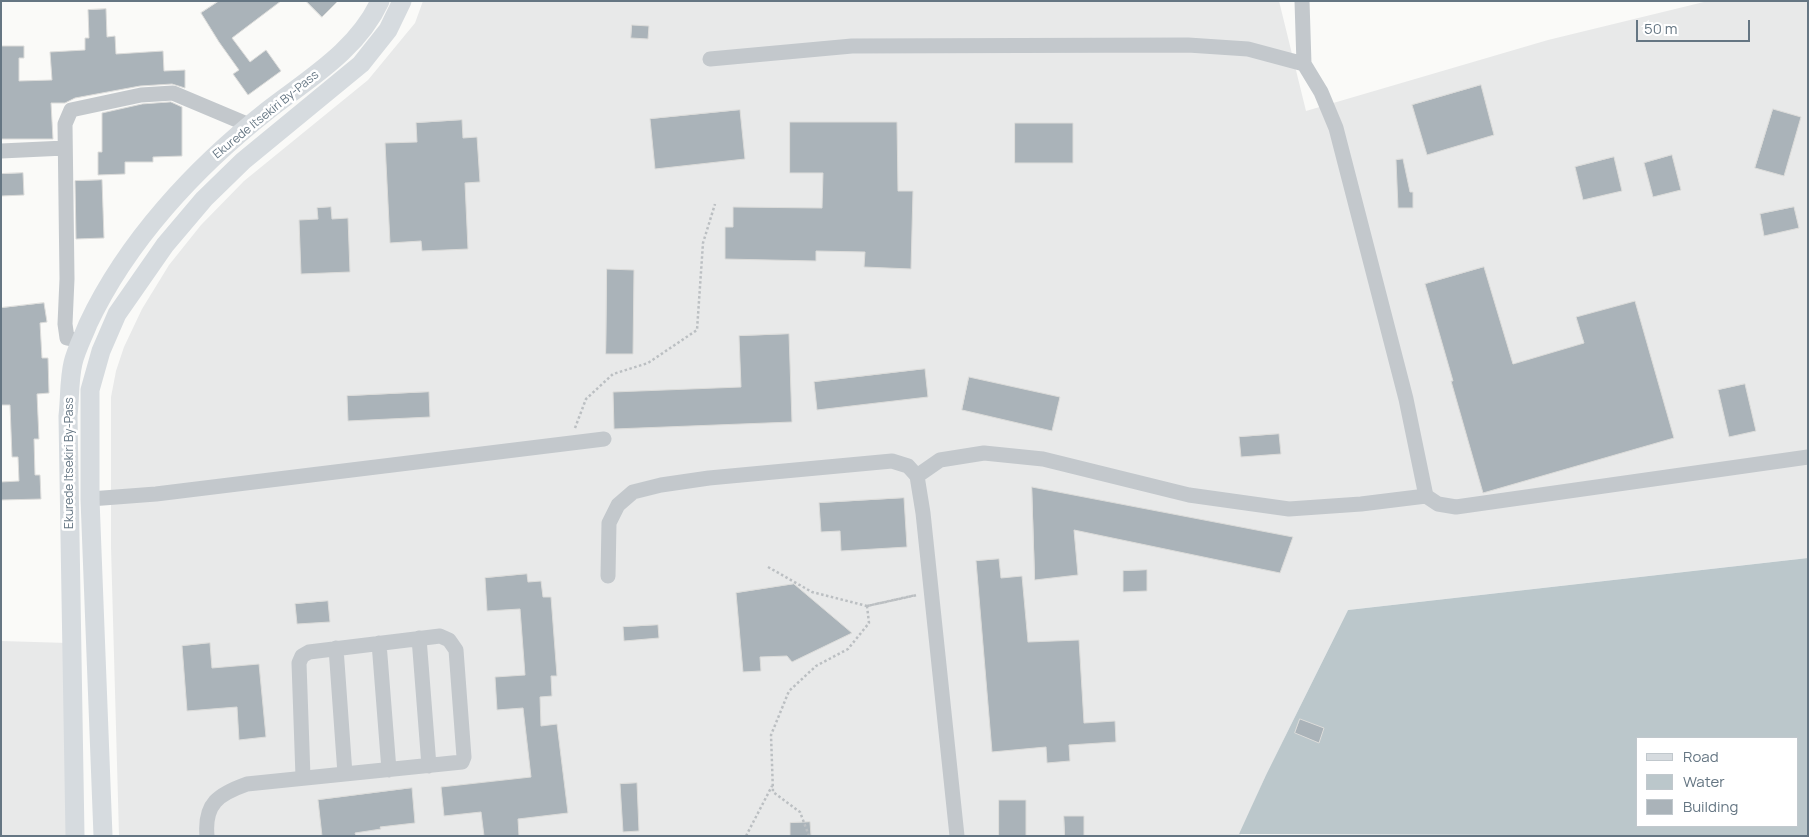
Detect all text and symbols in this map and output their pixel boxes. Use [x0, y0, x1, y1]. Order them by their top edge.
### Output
scale bar [1639, 10, 1753, 42]
text: 50 m [1644, 18, 1678, 39]
street label: Ekurede Itsekiri By-Pass [210, 68, 322, 162]
street label: Ekurede Itsekiri By-Pass [63, 397, 77, 529]
legend [1636, 737, 1799, 827]
text: Road [1683, 746, 1719, 767]
text: Water [1683, 771, 1725, 792]
text: Building [1683, 796, 1738, 817]

